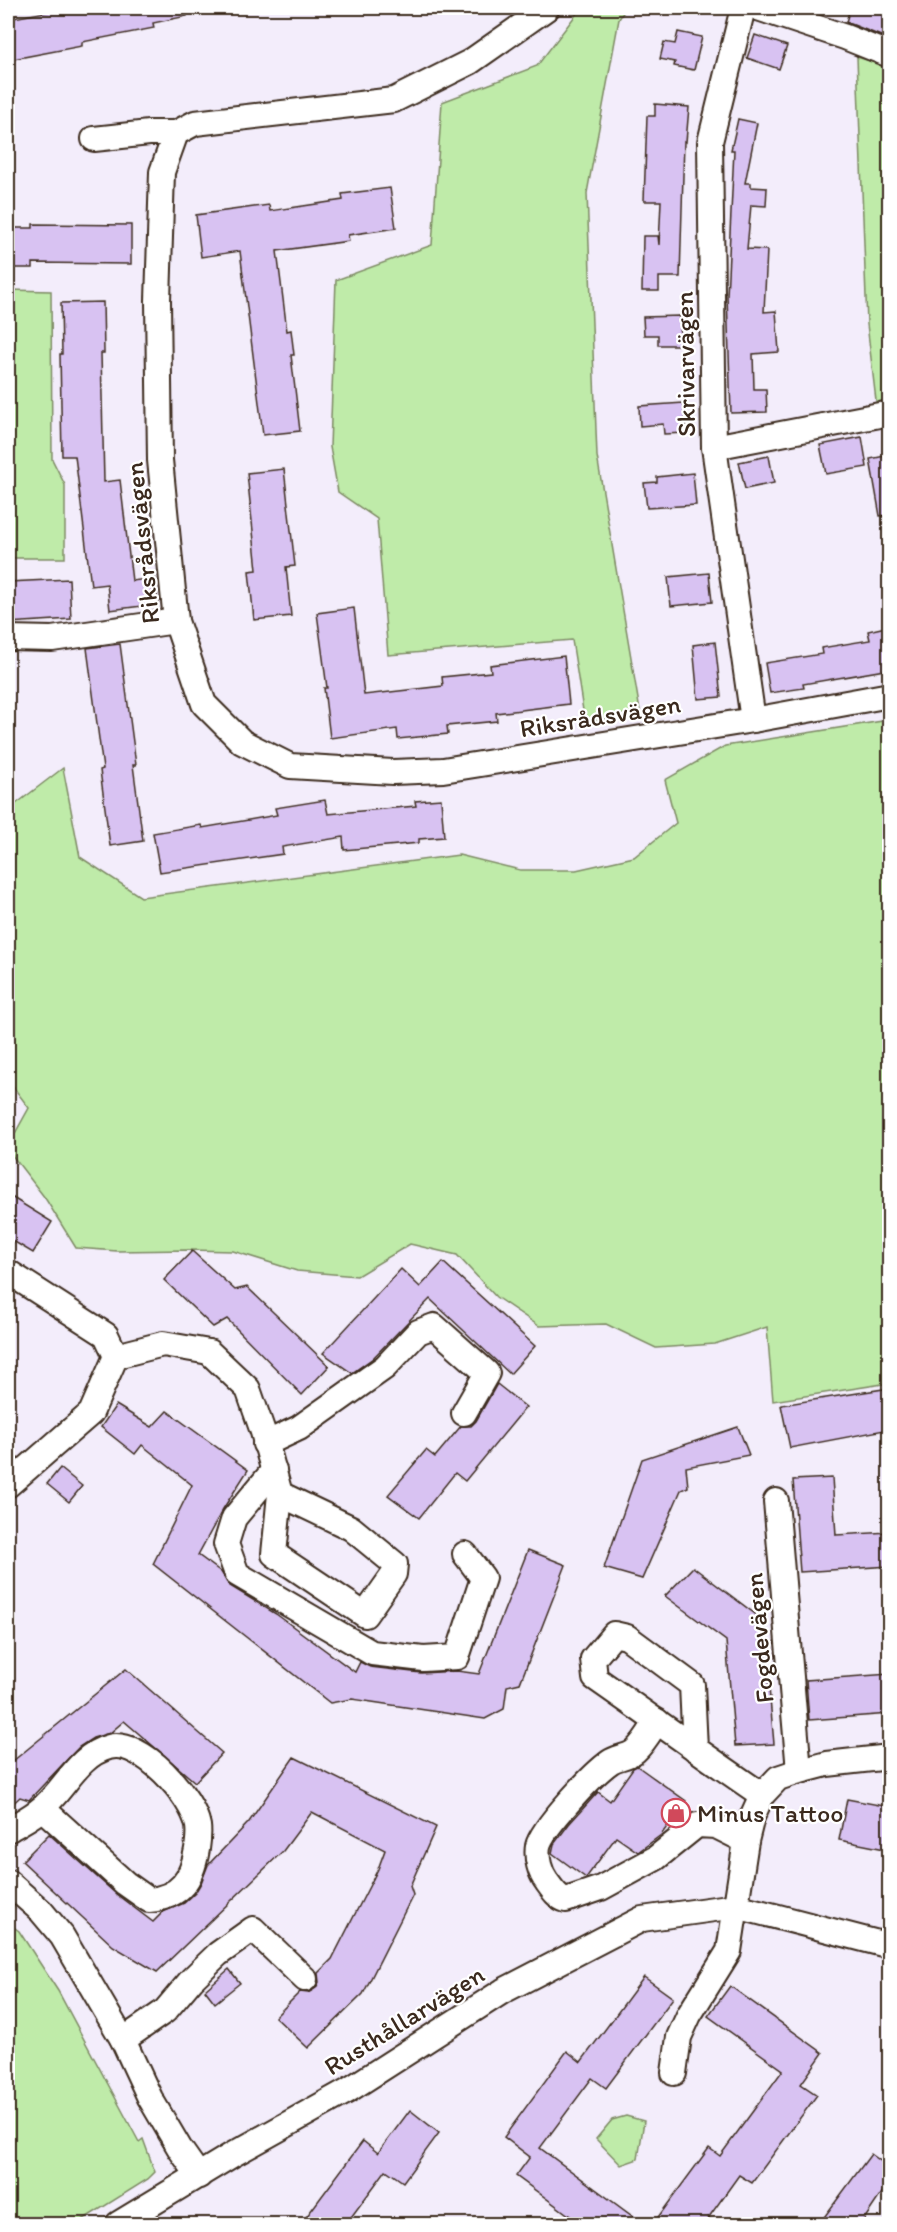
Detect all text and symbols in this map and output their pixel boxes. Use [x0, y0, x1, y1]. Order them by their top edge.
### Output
street label: Skrivarvägen [668, 291, 702, 437]
street label: Riksrådsvägen [118, 460, 166, 625]
street label: Riksrådsvägen [517, 687, 683, 745]
street label: Fogdevägen [737, 1571, 781, 1705]
shop icon: Minus Tattoo [660, 1797, 692, 1829]
place label: Minus Tattoo [697, 1797, 844, 1829]
street label: Rusthållarvägen [318, 1958, 490, 2082]

